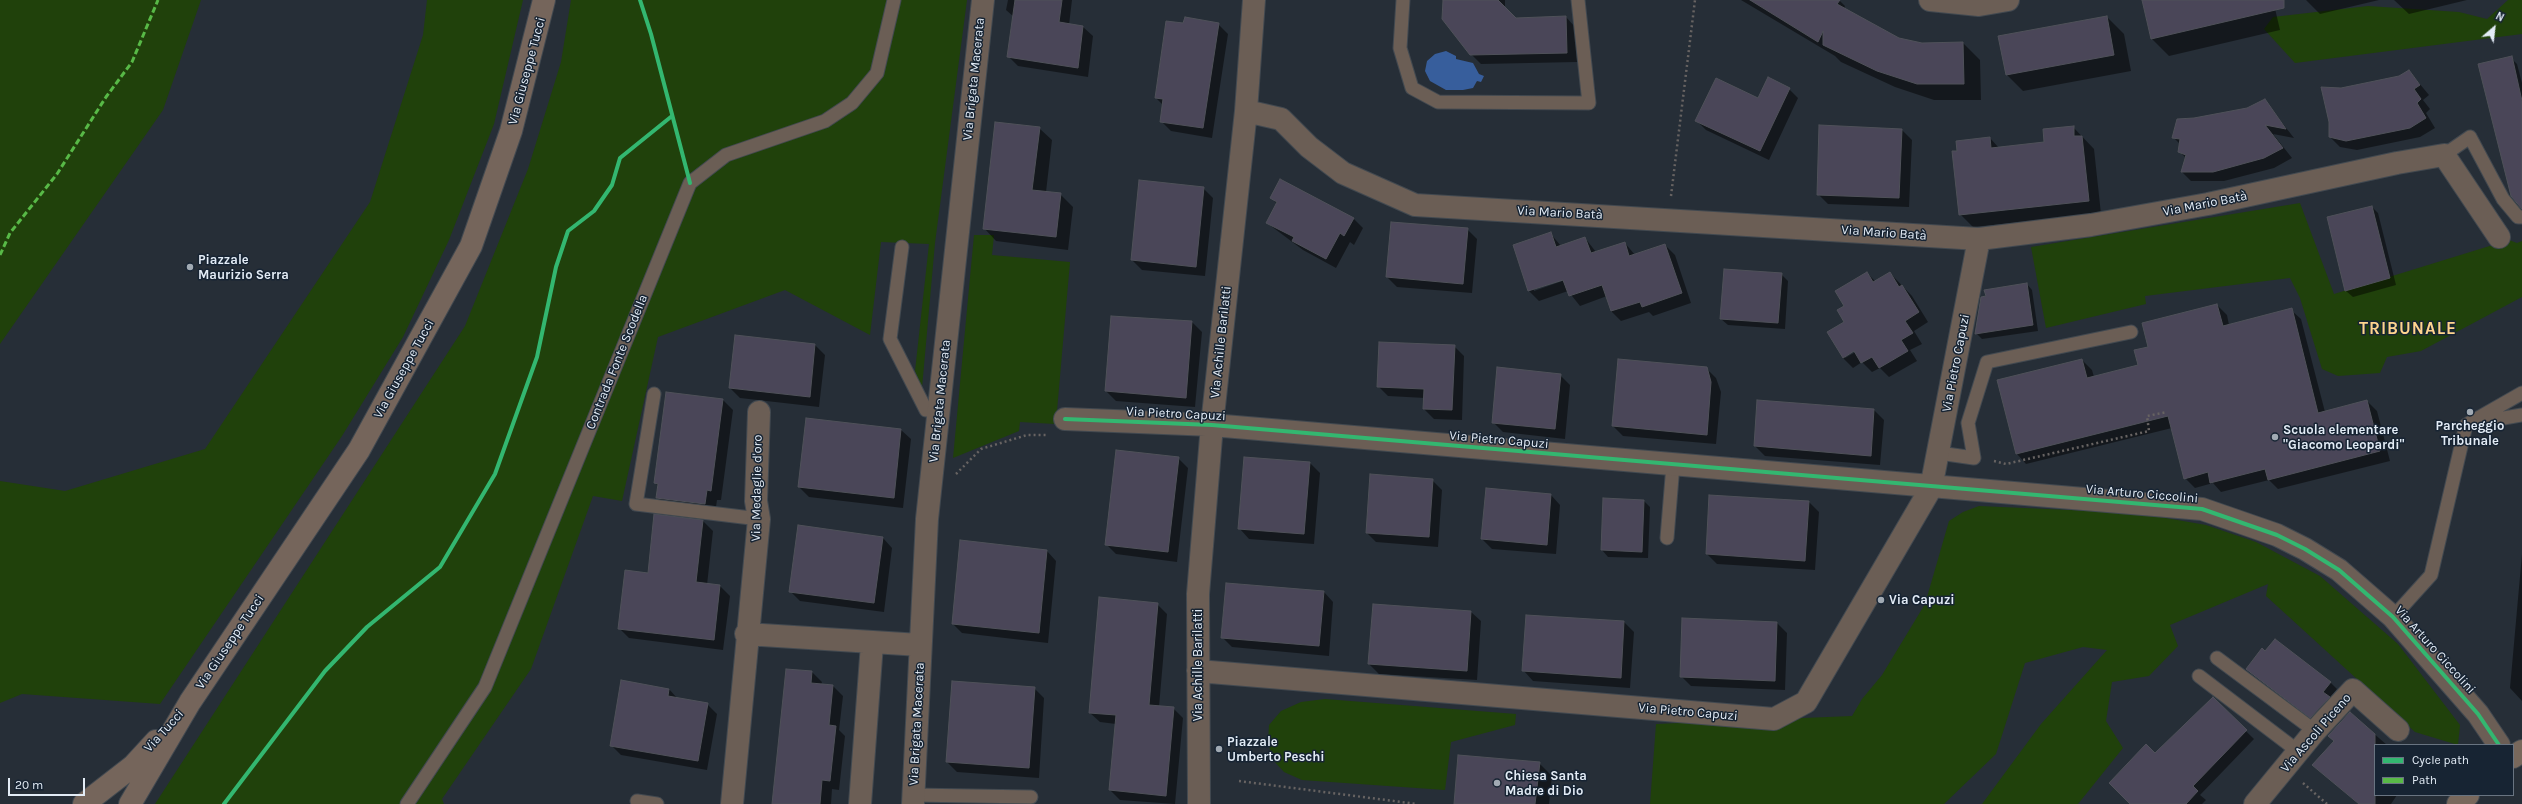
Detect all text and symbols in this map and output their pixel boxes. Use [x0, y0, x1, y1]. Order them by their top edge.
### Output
north arrow [2474, 8, 2514, 48]
text: N [2493, 9, 2506, 25]
street label: Via Giuseppe Tucci [505, 15, 549, 127]
street label: Via Brigata Macerata [960, 17, 988, 141]
street label: Via Mario Batà [2161, 188, 2249, 220]
street label: Via Mario Batà [1517, 203, 1603, 223]
street label: Via Mario Batà [1841, 222, 1927, 244]
place label: Piazzale Maurizio Serra [198, 252, 289, 283]
marker: Piazzale Maurizio Serra [185, 262, 195, 272]
street label: Via Achille Barilatti [1207, 285, 1235, 399]
street label: Contrada Fonte Scodella [583, 292, 651, 432]
street label: Via Pietro Capuzi [1939, 313, 1973, 413]
street label: Via Giuseppe Tucci [370, 317, 438, 421]
district label: TRIBUNALE [2359, 319, 2457, 339]
street label: Via Brigata Macerata [926, 339, 954, 463]
street label: Via Pietro Capuzi [1126, 404, 1226, 424]
marker: Parcheggio Tribunale [2465, 407, 2475, 417]
place label: Parcheggio Tribunale [2436, 418, 2504, 449]
place label: Scuola elementare "Giacomo Leopardi" [2283, 422, 2404, 453]
street label: Via Pietro Capuzi [1449, 428, 1549, 452]
marker: Scuola elementare "Giacomo Leopardi" [2270, 432, 2280, 442]
street label: Via Medaglie d'oro [748, 434, 766, 542]
street label: Via Arturo Ciccolini [2085, 481, 2199, 507]
street label: Via Giuseppe Tucci [193, 592, 267, 692]
place label: Via Capuzi [1889, 592, 1955, 608]
marker: Via Capuzi [1876, 595, 1886, 605]
street label: Via Arturo Ciccolini [2391, 603, 2479, 697]
street label: Via Achille Barilatti [1190, 609, 1206, 721]
street label: Via Brigata Macerata [906, 662, 928, 786]
street label: Via Ascoli Piceno [2277, 690, 2355, 776]
street label: Via Pietro Capuzi [1638, 700, 1738, 724]
street label: Via Tucci [141, 706, 187, 756]
place label: Piazzale Umberto Peschi [1227, 734, 1325, 765]
marker: Piazzale Umberto Peschi [1214, 744, 1224, 754]
legend [2374, 744, 2514, 796]
text: Cycle path [2412, 753, 2469, 767]
place label: Chiesa Santa Madre di Dio [1505, 768, 1587, 799]
scale bar [10, 770, 87, 796]
text: Path [2412, 773, 2437, 787]
text: 20 m [15, 778, 43, 792]
marker: Chiesa Santa Madre di Dio [1492, 778, 1502, 788]

